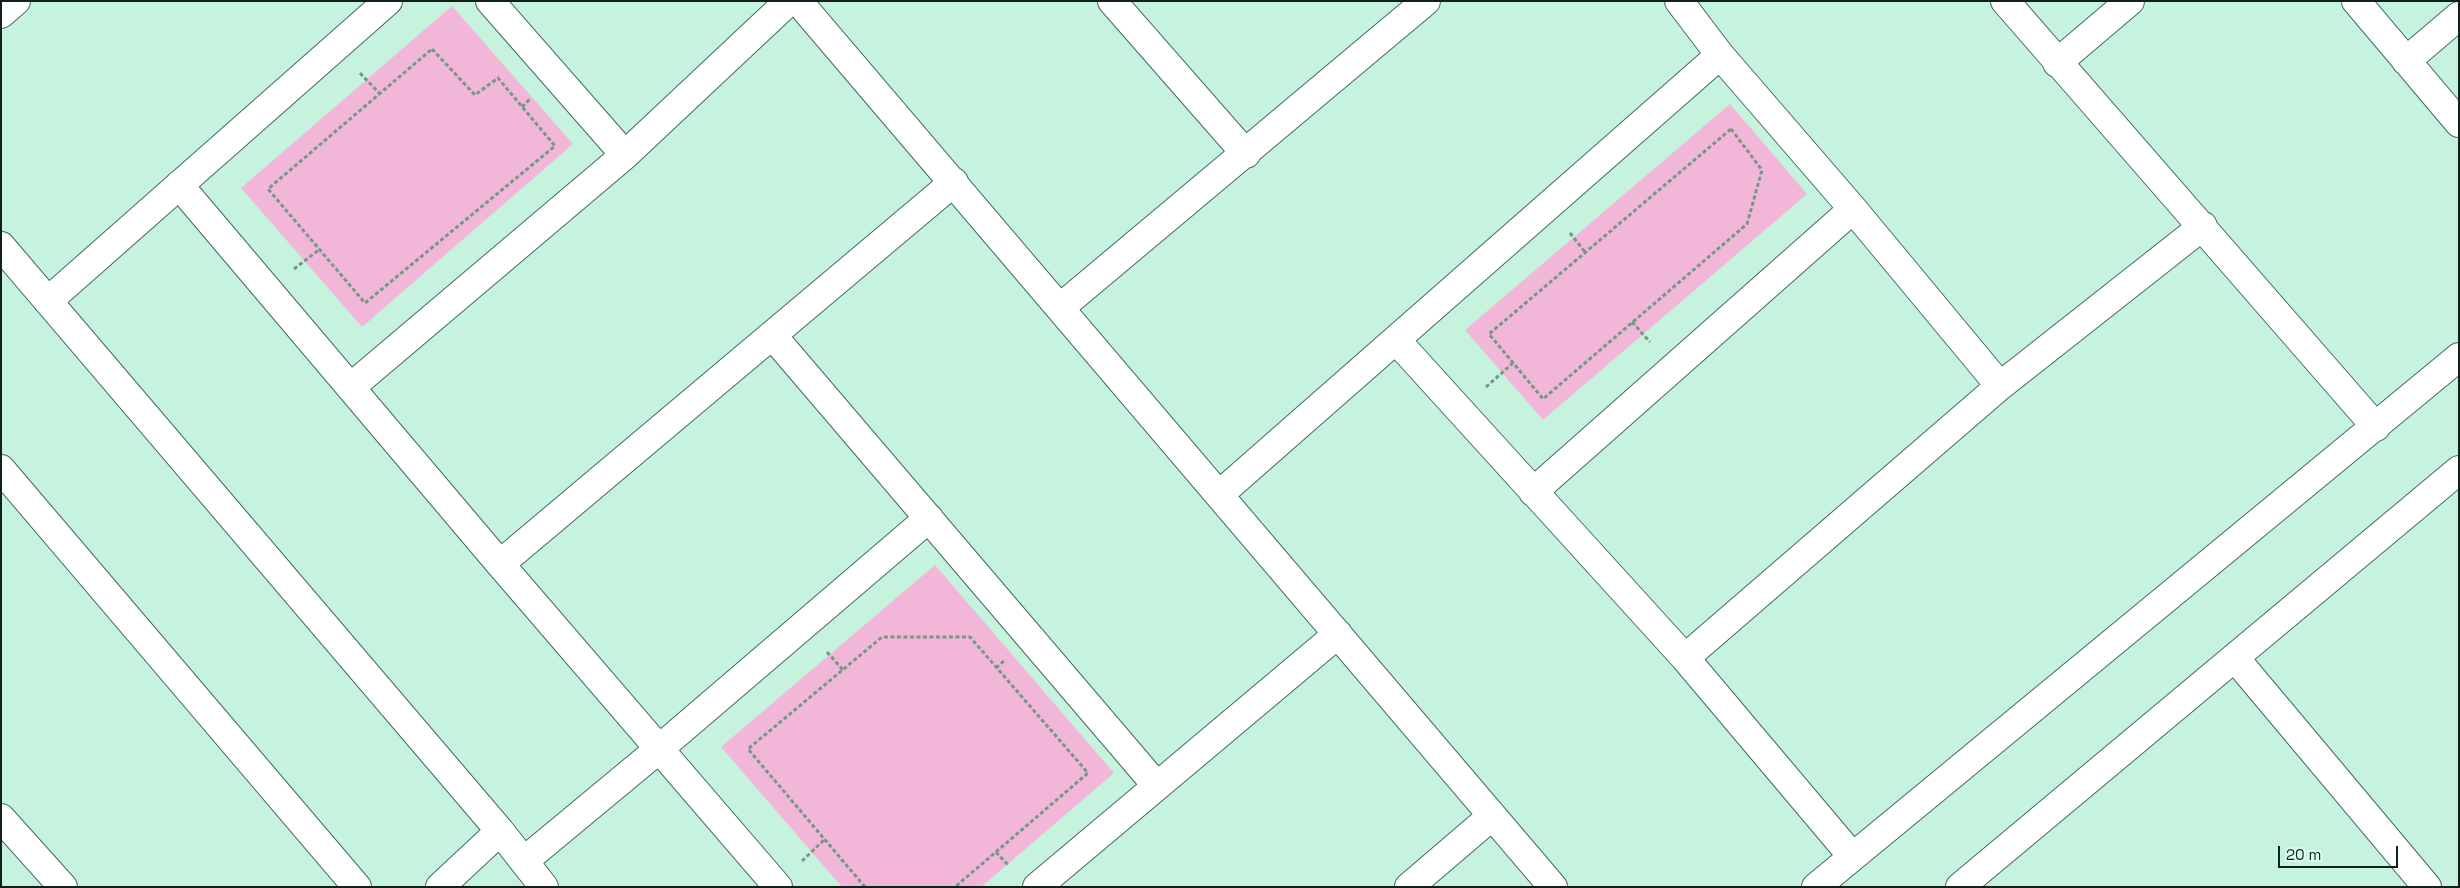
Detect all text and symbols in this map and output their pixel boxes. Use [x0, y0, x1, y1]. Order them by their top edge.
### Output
scale bar [2280, 836, 2400, 868]
text: 20 m [2286, 845, 2321, 864]

